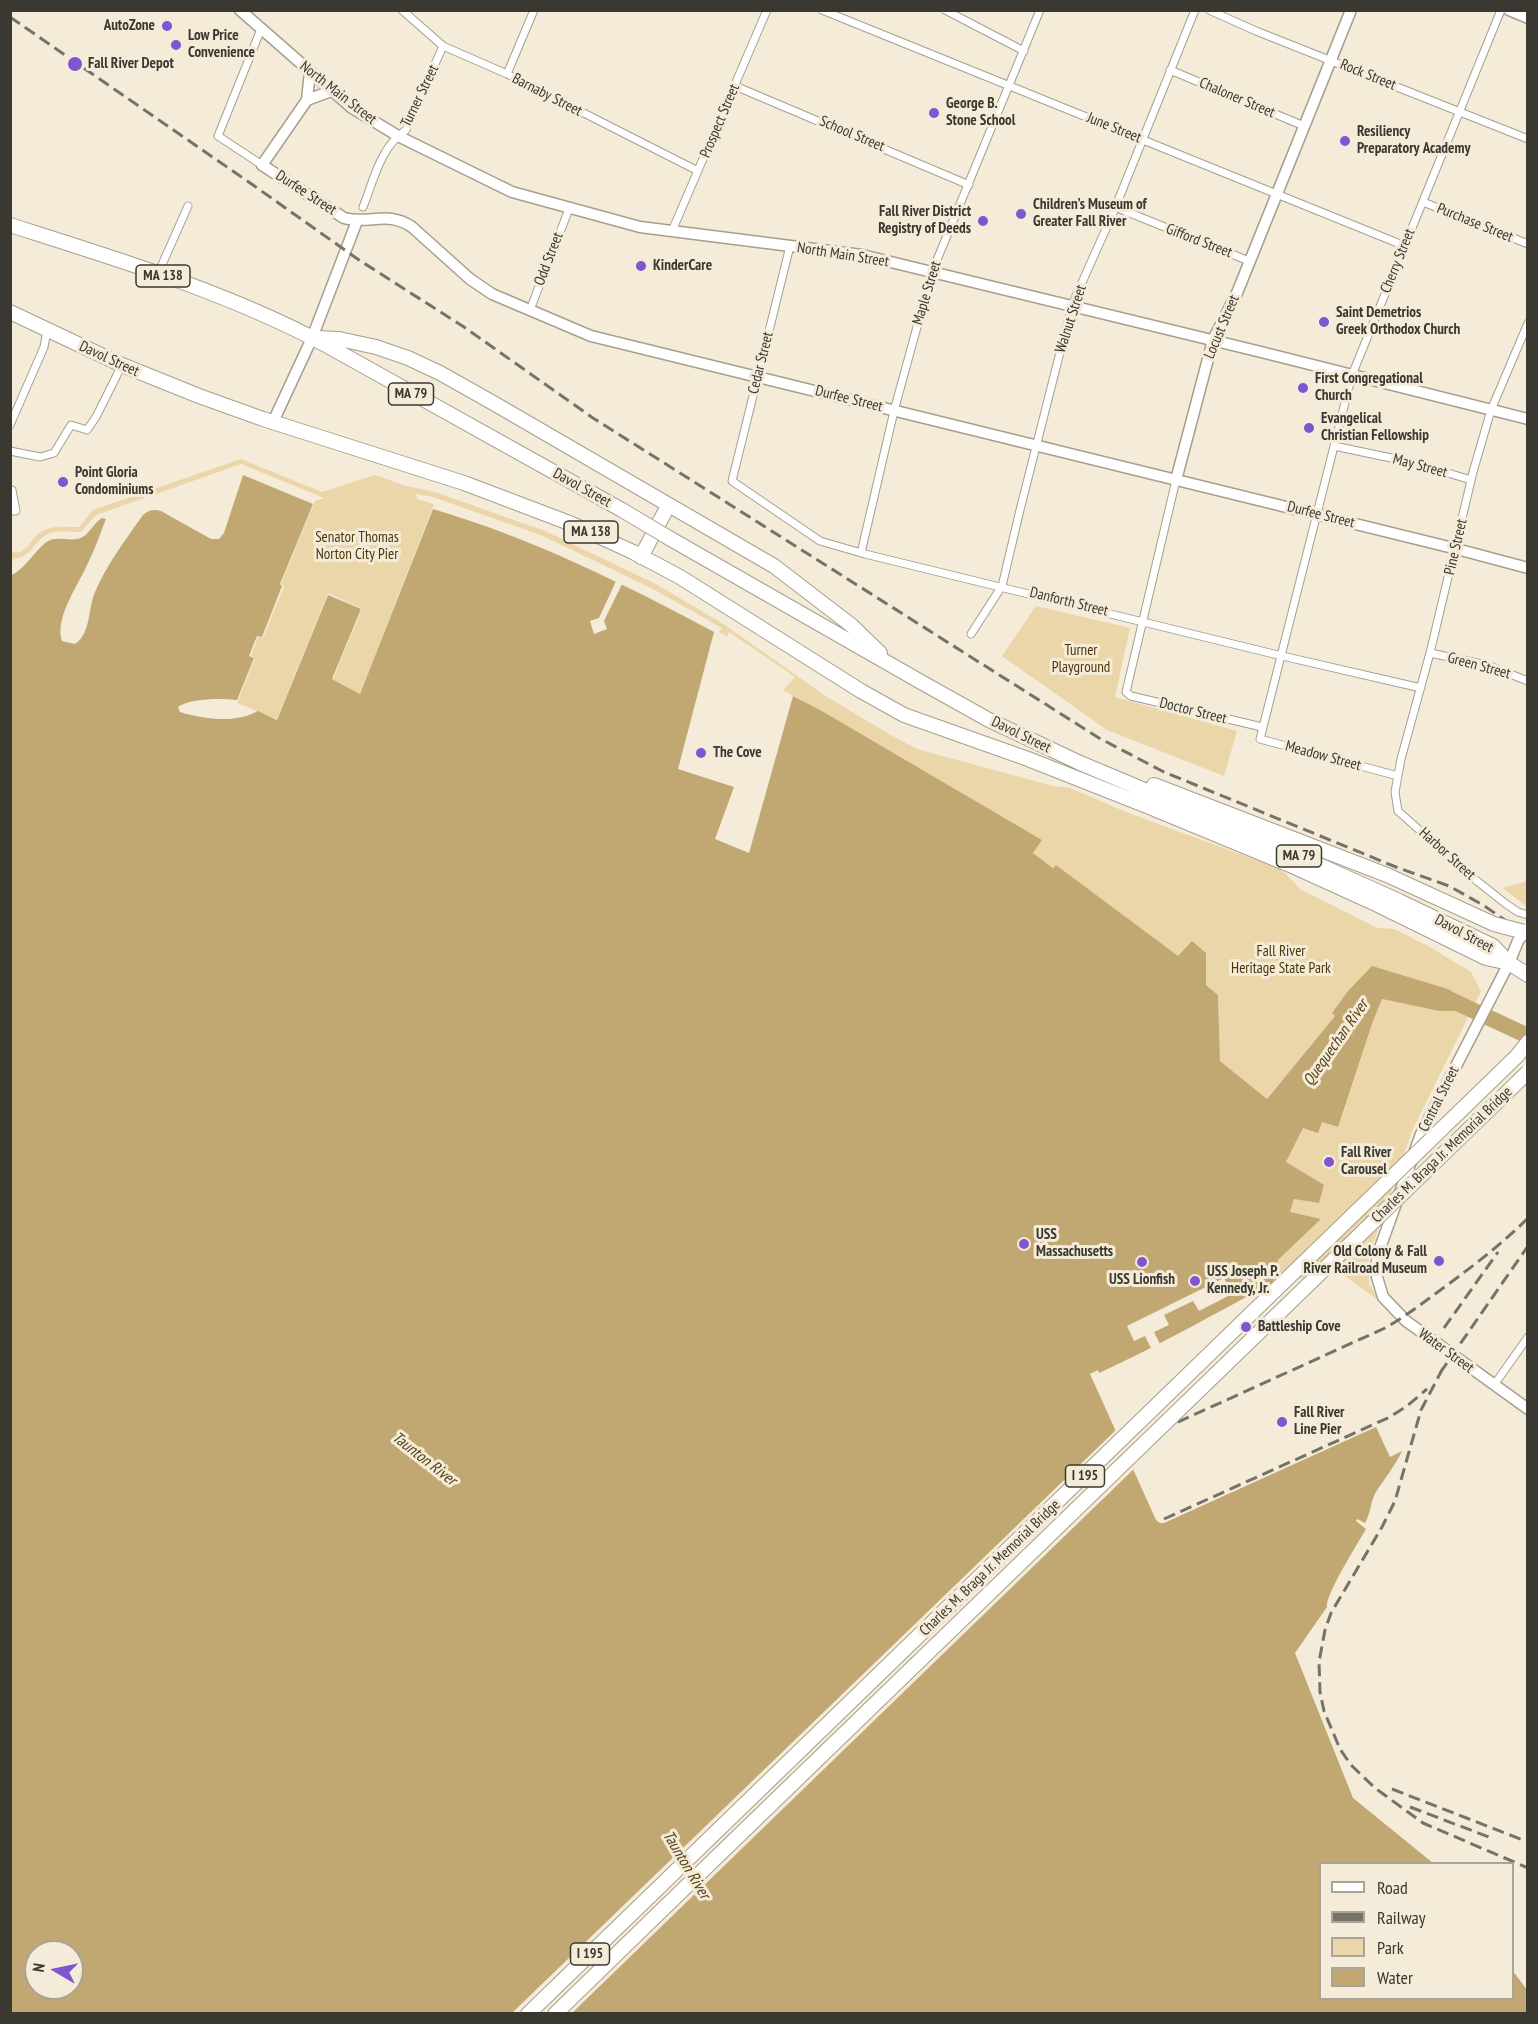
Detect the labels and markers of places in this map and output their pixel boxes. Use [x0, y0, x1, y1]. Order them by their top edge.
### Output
place label: AutoZone [104, 17, 155, 35]
marker: AutoZone [160, 19, 174, 33]
place label: Low Price Convenience [188, 27, 255, 62]
marker: Low Price Convenience [169, 38, 183, 52]
marker: Fall River Depot [66, 55, 84, 73]
place label: Fall River Depot [88, 55, 174, 73]
place label: George B. Stone School [946, 95, 1015, 130]
marker: George B. Stone School [927, 106, 941, 120]
place label: Resiliency Preparatory Academy [1357, 123, 1470, 158]
marker: Resiliency Preparatory Academy [1338, 134, 1352, 148]
place label: Children’s Museum of Greater Fall River [1033, 196, 1147, 231]
place label: Fall River District Registry of Deeds [878, 203, 971, 238]
marker: Children’s Museum of Greater Fall River [1014, 207, 1028, 221]
marker: Fall River District Registry of Deeds [976, 214, 990, 228]
place label: KinderCare [653, 257, 712, 275]
marker: KinderCare [634, 259, 648, 273]
place label: Saint Demetrios Greek Orthodox Church [1336, 304, 1460, 339]
marker: Saint Demetrios Greek Orthodox Church [1317, 315, 1331, 329]
place label: First Congregational Church [1315, 370, 1423, 405]
marker: First Congregational Church [1296, 381, 1310, 395]
place label: Evangelical Christian Fellowship [1321, 410, 1429, 445]
marker: Evangelical Christian Fellowship [1302, 421, 1316, 435]
place label: Point Gloria Condominiums [75, 464, 153, 499]
marker: Point Gloria Condominiums [56, 475, 70, 489]
place label: The Cove [713, 744, 762, 762]
marker: The Cove [694, 746, 708, 760]
place label: Fall River Carousel [1341, 1144, 1391, 1179]
marker: Fall River Carousel [1322, 1155, 1336, 1169]
place label: USS Massachusetts [1036, 1226, 1113, 1261]
marker: USS Massachusetts [1017, 1237, 1031, 1251]
place label: Old Colony & Fall River Railroad Museum [1304, 1243, 1427, 1278]
marker: Old Colony & Fall River Railroad Museum [1432, 1254, 1446, 1268]
marker: USS Lionfish [1135, 1255, 1149, 1269]
place label: USS Joseph P. Kennedy, Jr. [1207, 1263, 1279, 1298]
place label: USS Lionfish [1109, 1271, 1175, 1289]
marker: USS Joseph P. Kennedy, Jr. [1188, 1274, 1202, 1288]
place label: Battleship Cove [1258, 1318, 1341, 1336]
marker: Battleship Cove [1239, 1320, 1253, 1334]
place label: Fall River Line Pier [1294, 1404, 1344, 1439]
marker: Fall River Line Pier [1275, 1415, 1289, 1429]

